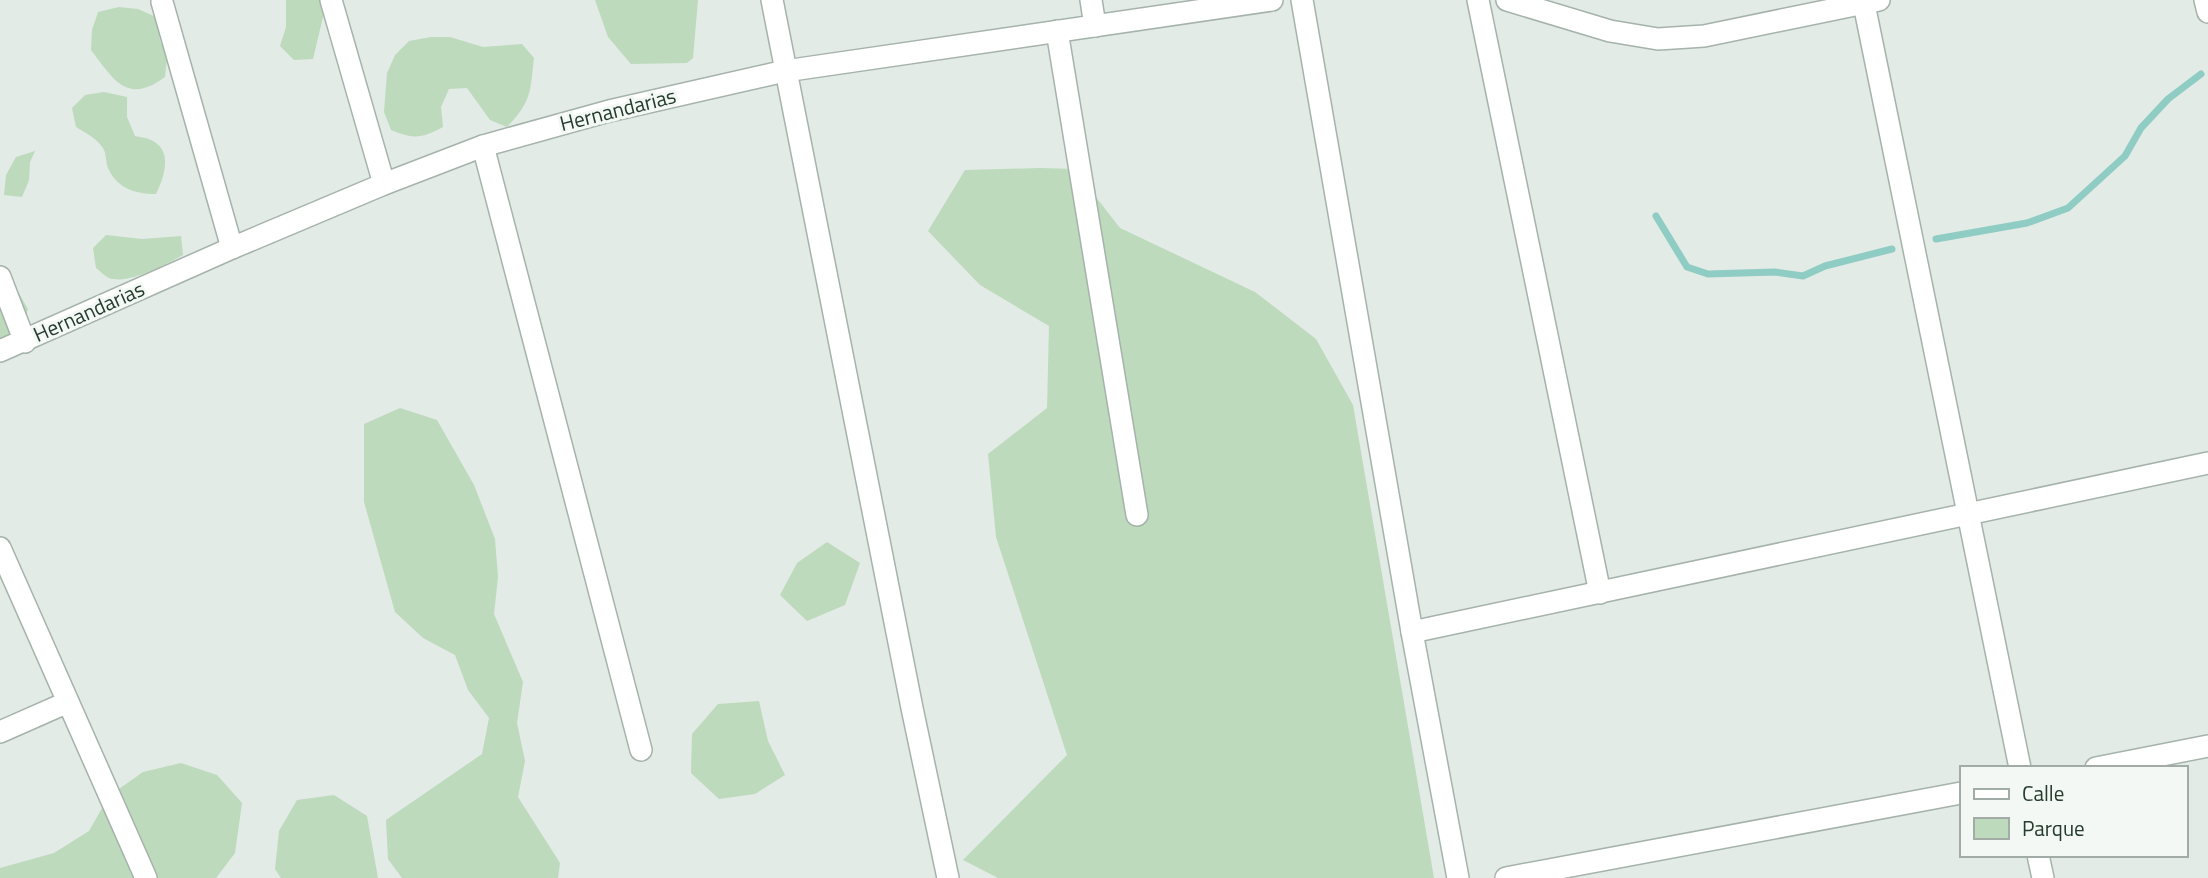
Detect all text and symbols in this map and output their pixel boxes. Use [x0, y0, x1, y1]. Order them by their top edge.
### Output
street label: Hernandarias [556, 79, 679, 139]
street label: Hernandarias [28, 272, 149, 350]
legend [1960, 766, 2187, 857]
text: Calle [2022, 777, 2064, 809]
text: Parque [2022, 812, 2085, 844]

